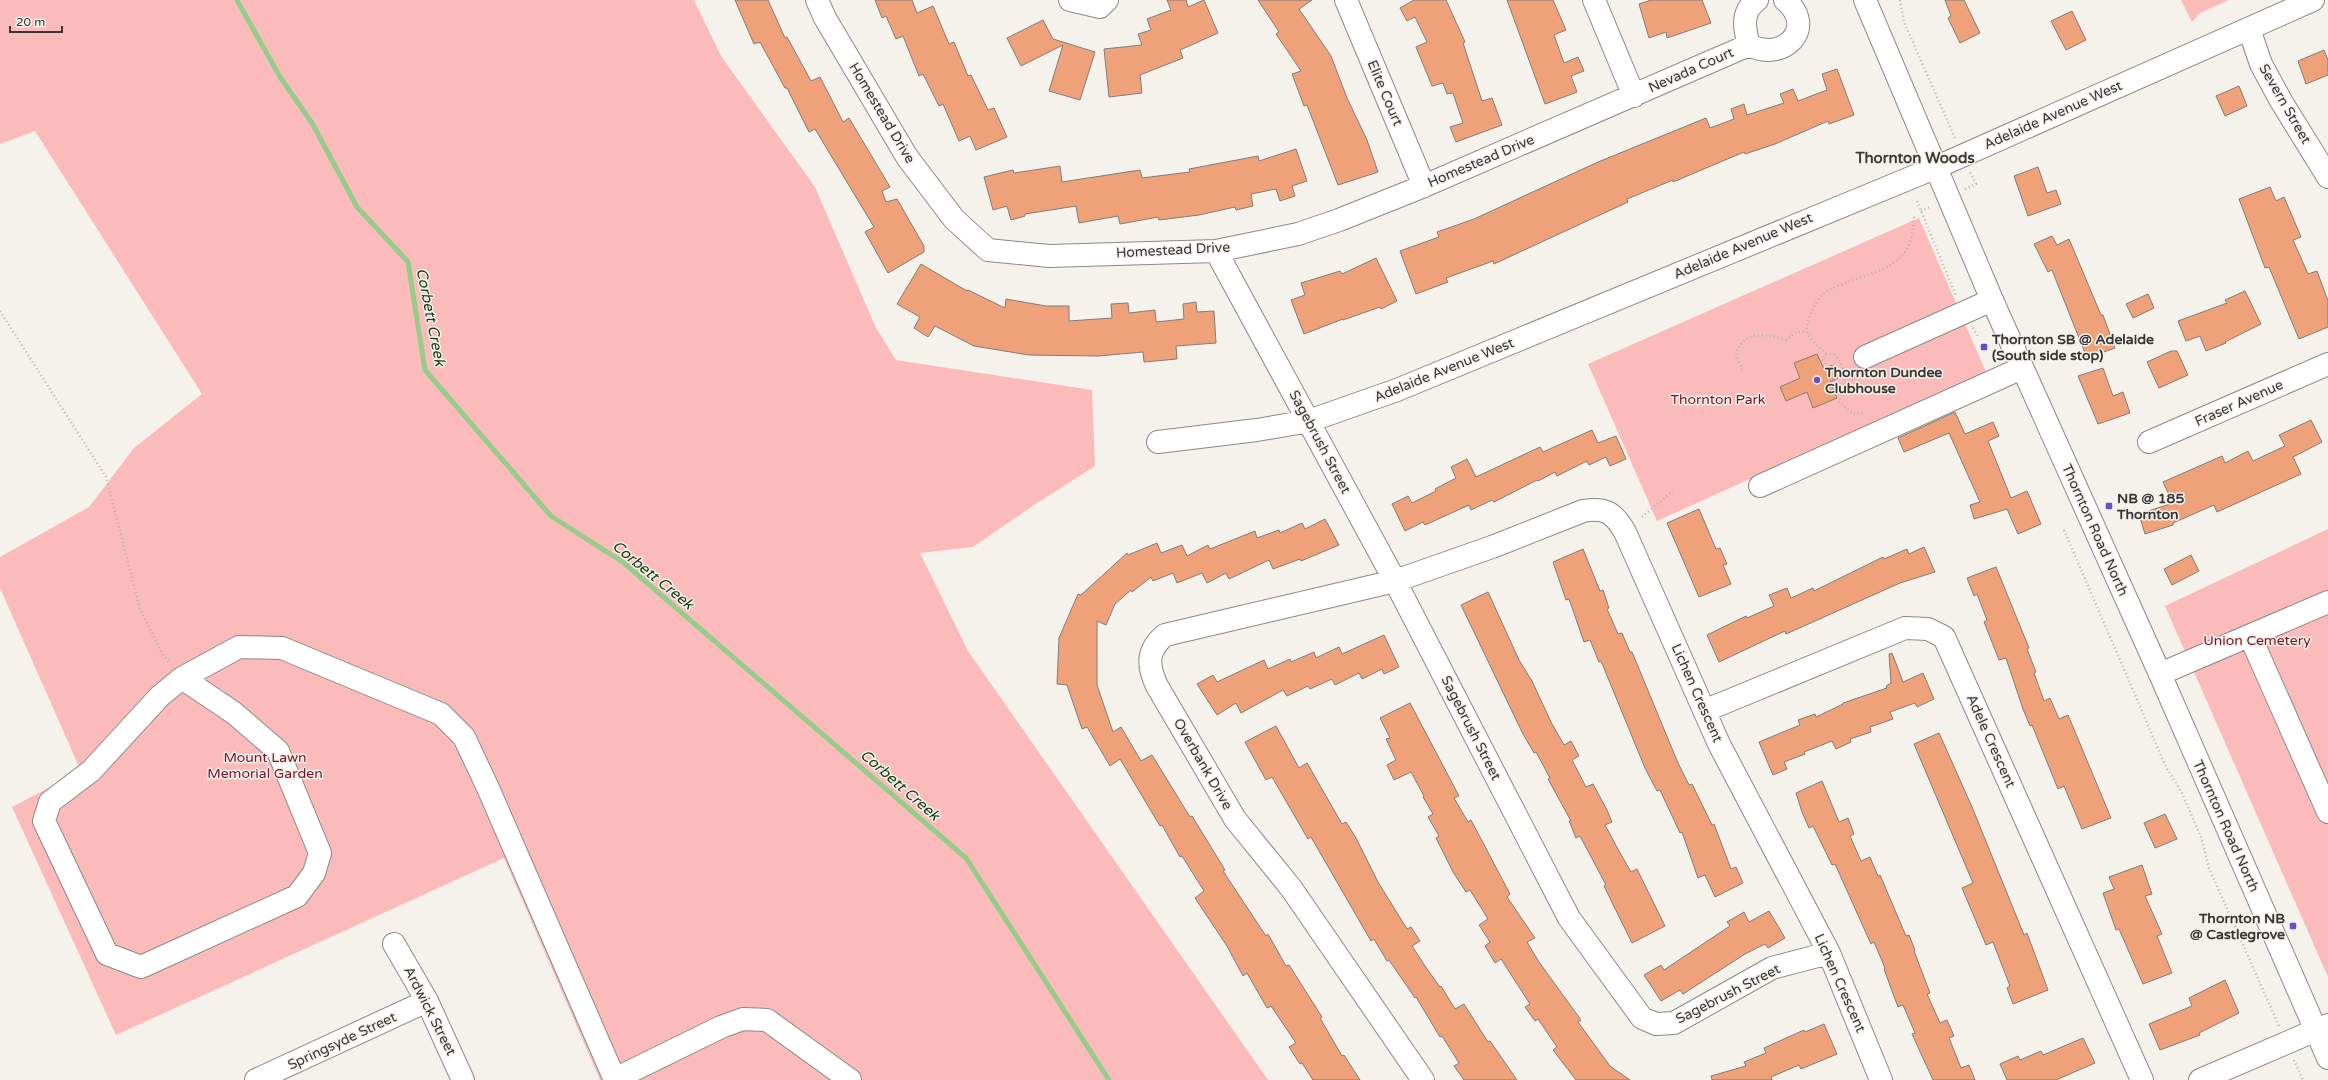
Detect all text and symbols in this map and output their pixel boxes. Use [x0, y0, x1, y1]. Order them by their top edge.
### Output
scale bar [10, 8, 62, 34]
text: 20 m [16, 15, 45, 29]
street label: Nevada Court [1646, 43, 1737, 96]
street label: Elite Court [1364, 57, 1407, 129]
street label: Homestead Drive [845, 60, 919, 166]
street label: Severn Street [2255, 61, 2315, 147]
street label: Adelaide Avenue West [1981, 77, 2125, 153]
street label: Homestead Drive [1425, 131, 1537, 191]
district label: Thornton Woods [1854, 149, 1975, 167]
street label: Adelaide Avenue West [1671, 209, 1816, 283]
street label: Homestead Drive [1115, 239, 1231, 261]
water label: Corbett Creek [413, 267, 450, 369]
place label: Thornton SB @ Adelaide (South side stop) [1991, 331, 2154, 364]
street label: Adelaide Avenue West [1372, 334, 1517, 406]
marker: Thornton SB @ Adelaide (South side stop) [1979, 342, 1989, 352]
place label: Thornton Dundee Clubhouse [1824, 364, 1942, 397]
marker: Thornton Dundee Clubhouse [1812, 375, 1822, 385]
street label: Fraser Avenue [2192, 376, 2286, 430]
street label: Sagebrush Street [1286, 387, 1355, 497]
park label: Thornton Park [1670, 391, 1766, 408]
street label: Thornton Road North [2058, 461, 2132, 599]
place label: NB @ 185 Thornton [2116, 490, 2184, 523]
marker: NB @ 185 Thornton [2104, 501, 2114, 511]
water label: Corbett Creek [609, 537, 699, 614]
park label: Union Cemetery [2203, 632, 2311, 649]
street label: Lichen Crescent [1668, 641, 1727, 746]
street label: Sagebrush Street [1437, 673, 1505, 784]
street label: Adele Crescent [1963, 692, 2019, 791]
street label: Overbank Drive [1170, 715, 1236, 813]
water label: Corbett Creek [857, 746, 945, 826]
park label: Mount Lawn Memorial Garden [207, 749, 323, 782]
street label: Thornton Road North [2189, 757, 2263, 895]
place label: Thornton NB @ Castlegrove [2190, 910, 2285, 943]
marker: Thornton NB @ Castlegrove [2288, 921, 2298, 931]
street label: Lichen Crescent [1811, 931, 1870, 1036]
street label: Sagebrush Street [1673, 960, 1784, 1028]
street label: Ardwick Street [400, 964, 460, 1059]
street label: Springsyde Street [285, 1008, 400, 1074]

